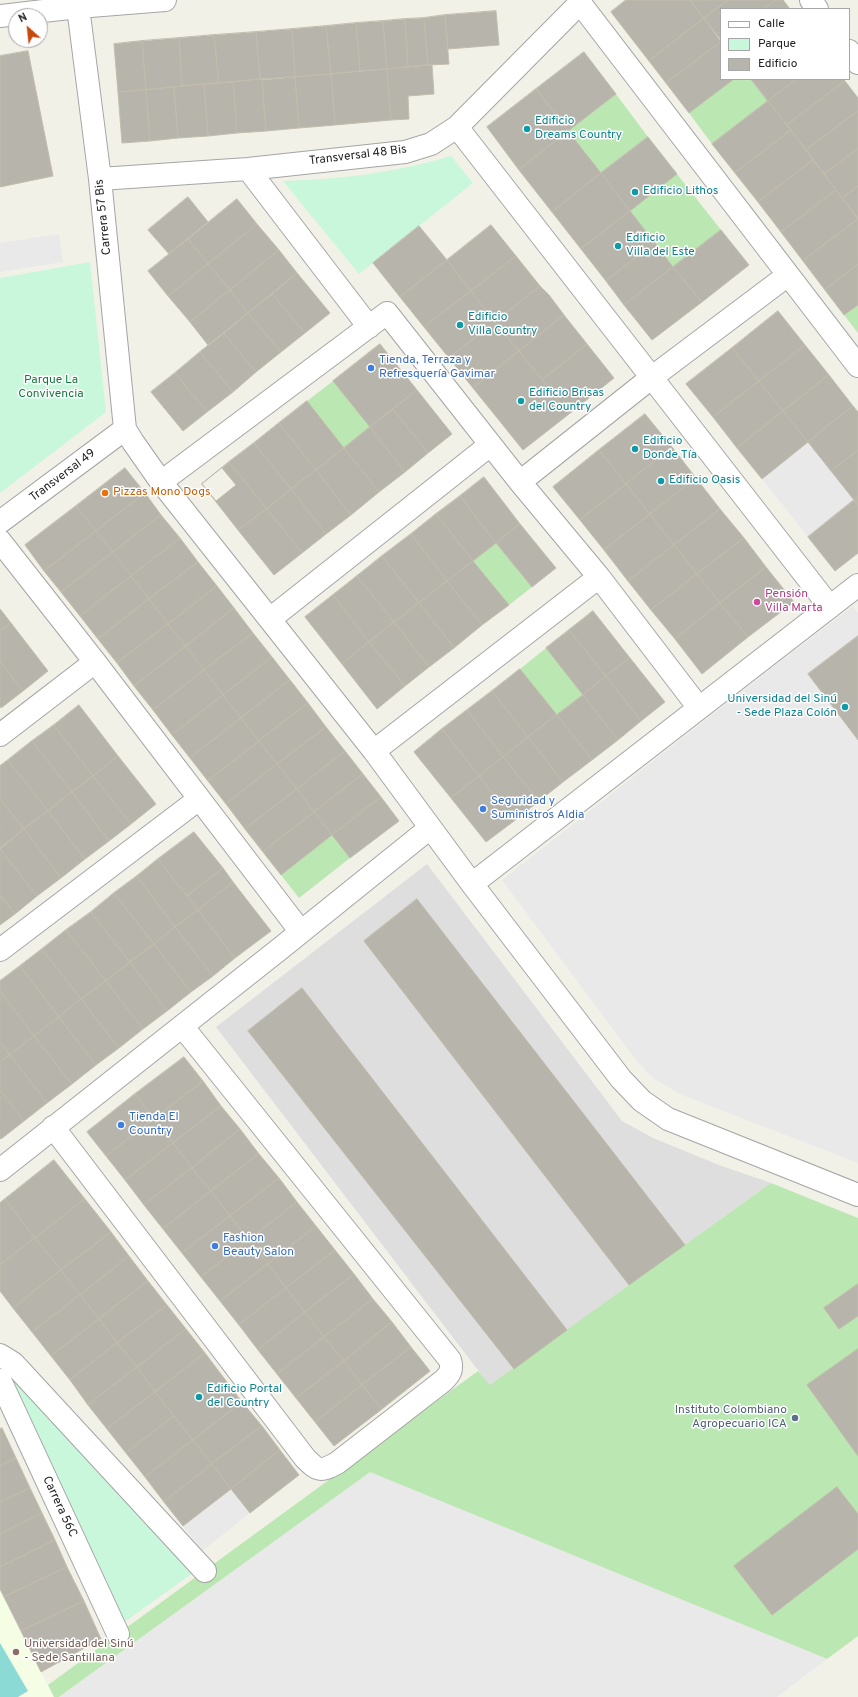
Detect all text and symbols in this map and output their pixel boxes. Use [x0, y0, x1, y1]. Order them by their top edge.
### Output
north arrow [8, 8, 48, 48]
legend [720, 8, 850, 80]
text: N [16, 10, 30, 26]
text: Calle [758, 16, 785, 32]
text: Parque [758, 36, 796, 52]
text: Edificio [758, 56, 797, 72]
place label: Edificio Dreams Country [535, 115, 622, 143]
marker: Edificio Dreams Country [522, 124, 532, 134]
street label: Transversal 48 Bis [308, 143, 408, 169]
street label: Carrera 57 Bis [93, 178, 115, 256]
place label: Edificio Lithos [643, 185, 718, 199]
marker: Edificio Lithos [630, 187, 640, 197]
place label: Edificio Villa del Este [626, 232, 695, 260]
marker: Edificio Villa del Este [613, 241, 623, 251]
place label: Edificio Villa Country [468, 311, 537, 339]
marker: Edificio Villa Country [455, 320, 465, 330]
place label: Tienda, Terraza y Refresquería Gavimar [379, 354, 495, 382]
marker: Tienda, Terraza y Refresquería Gavimar [366, 363, 376, 373]
park label: Parque La Convivencia [18, 374, 84, 402]
place label: Edificio Brisas del Country [529, 387, 604, 415]
marker: Edificio Brisas del Country [516, 396, 526, 406]
place label: Edificio Donde Tía [643, 435, 697, 463]
marker: Edificio Donde Tía [630, 444, 640, 454]
street label: Transversal 49 [27, 447, 99, 505]
place label: Edificio Oasis [669, 474, 740, 488]
marker: Edificio Oasis [656, 476, 666, 486]
place label: Pizzas Mono Dogs [113, 486, 211, 500]
marker: Pizzas Mono Dogs [100, 488, 110, 498]
place label: Pensión Villa Marta [765, 588, 823, 616]
marker: Pensión Villa Marta [752, 597, 762, 607]
place label: Universidad del Sinú - Sede Plaza Colón [727, 693, 837, 721]
marker: Universidad del Sinú - Sede Plaza Colón [840, 702, 850, 712]
place label: Seguridad y Suministros Aldia [491, 795, 584, 823]
marker: Seguridad y Suministros Aldia [478, 804, 488, 814]
place label: Tienda El Country [129, 1111, 179, 1139]
marker: Tienda El Country [116, 1120, 126, 1130]
place label: Fashion Beauty Salon [223, 1232, 294, 1260]
marker: Fashion Beauty Salon [210, 1241, 220, 1251]
place label: Edificio Portal del Country [207, 1383, 282, 1411]
marker: Edificio Portal del Country [194, 1392, 204, 1402]
place label: Instituto Colombiano Agropecuario ICA [675, 1404, 787, 1432]
marker: Instituto Colombiano Agropecuario ICA [790, 1413, 800, 1423]
street label: Carrera 56C [39, 1474, 79, 1540]
place label: Universidad del Sinú - Sede Santillana [24, 1638, 134, 1666]
marker: Universidad del Sinú - Sede Santillana [11, 1647, 21, 1657]

